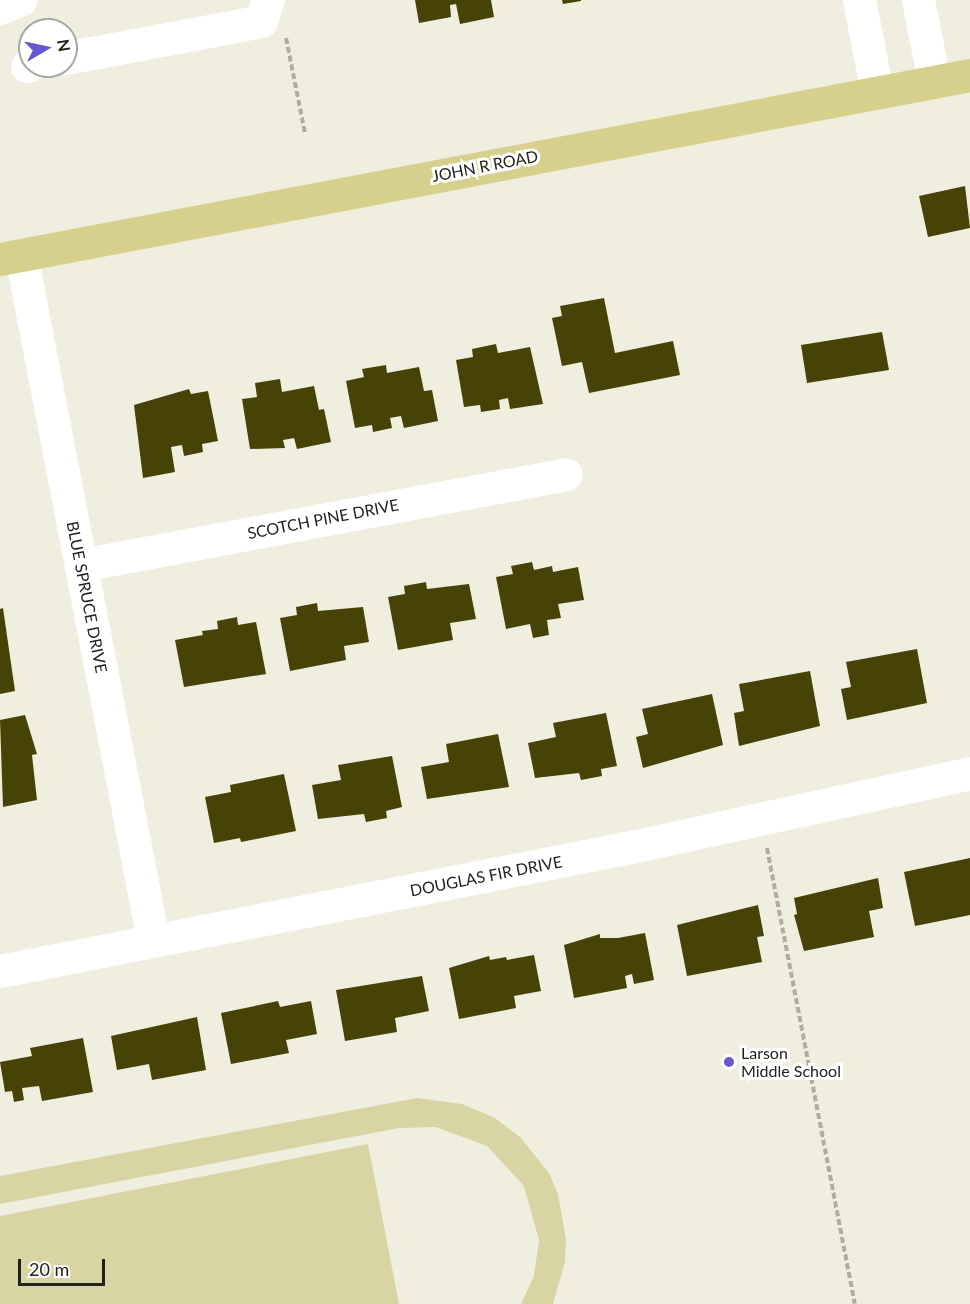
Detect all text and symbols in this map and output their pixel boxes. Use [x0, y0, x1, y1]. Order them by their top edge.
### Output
north arrow [18, 18, 78, 78]
text: N [54, 38, 75, 53]
street label: JOHN R ROAD [430, 146, 540, 186]
street label: SCOTCH PINE DRIVE [246, 495, 400, 543]
street label: BLUE SPRUCE DRIVE [63, 520, 111, 674]
street label: DOUGLAS FIR DRIVE [408, 852, 564, 900]
place label: Larson Middle School [741, 1043, 841, 1081]
marker: Larson Middle School [722, 1055, 736, 1069]
scale bar [21, 1247, 108, 1285]
text: 20 m [29, 1258, 69, 1280]

